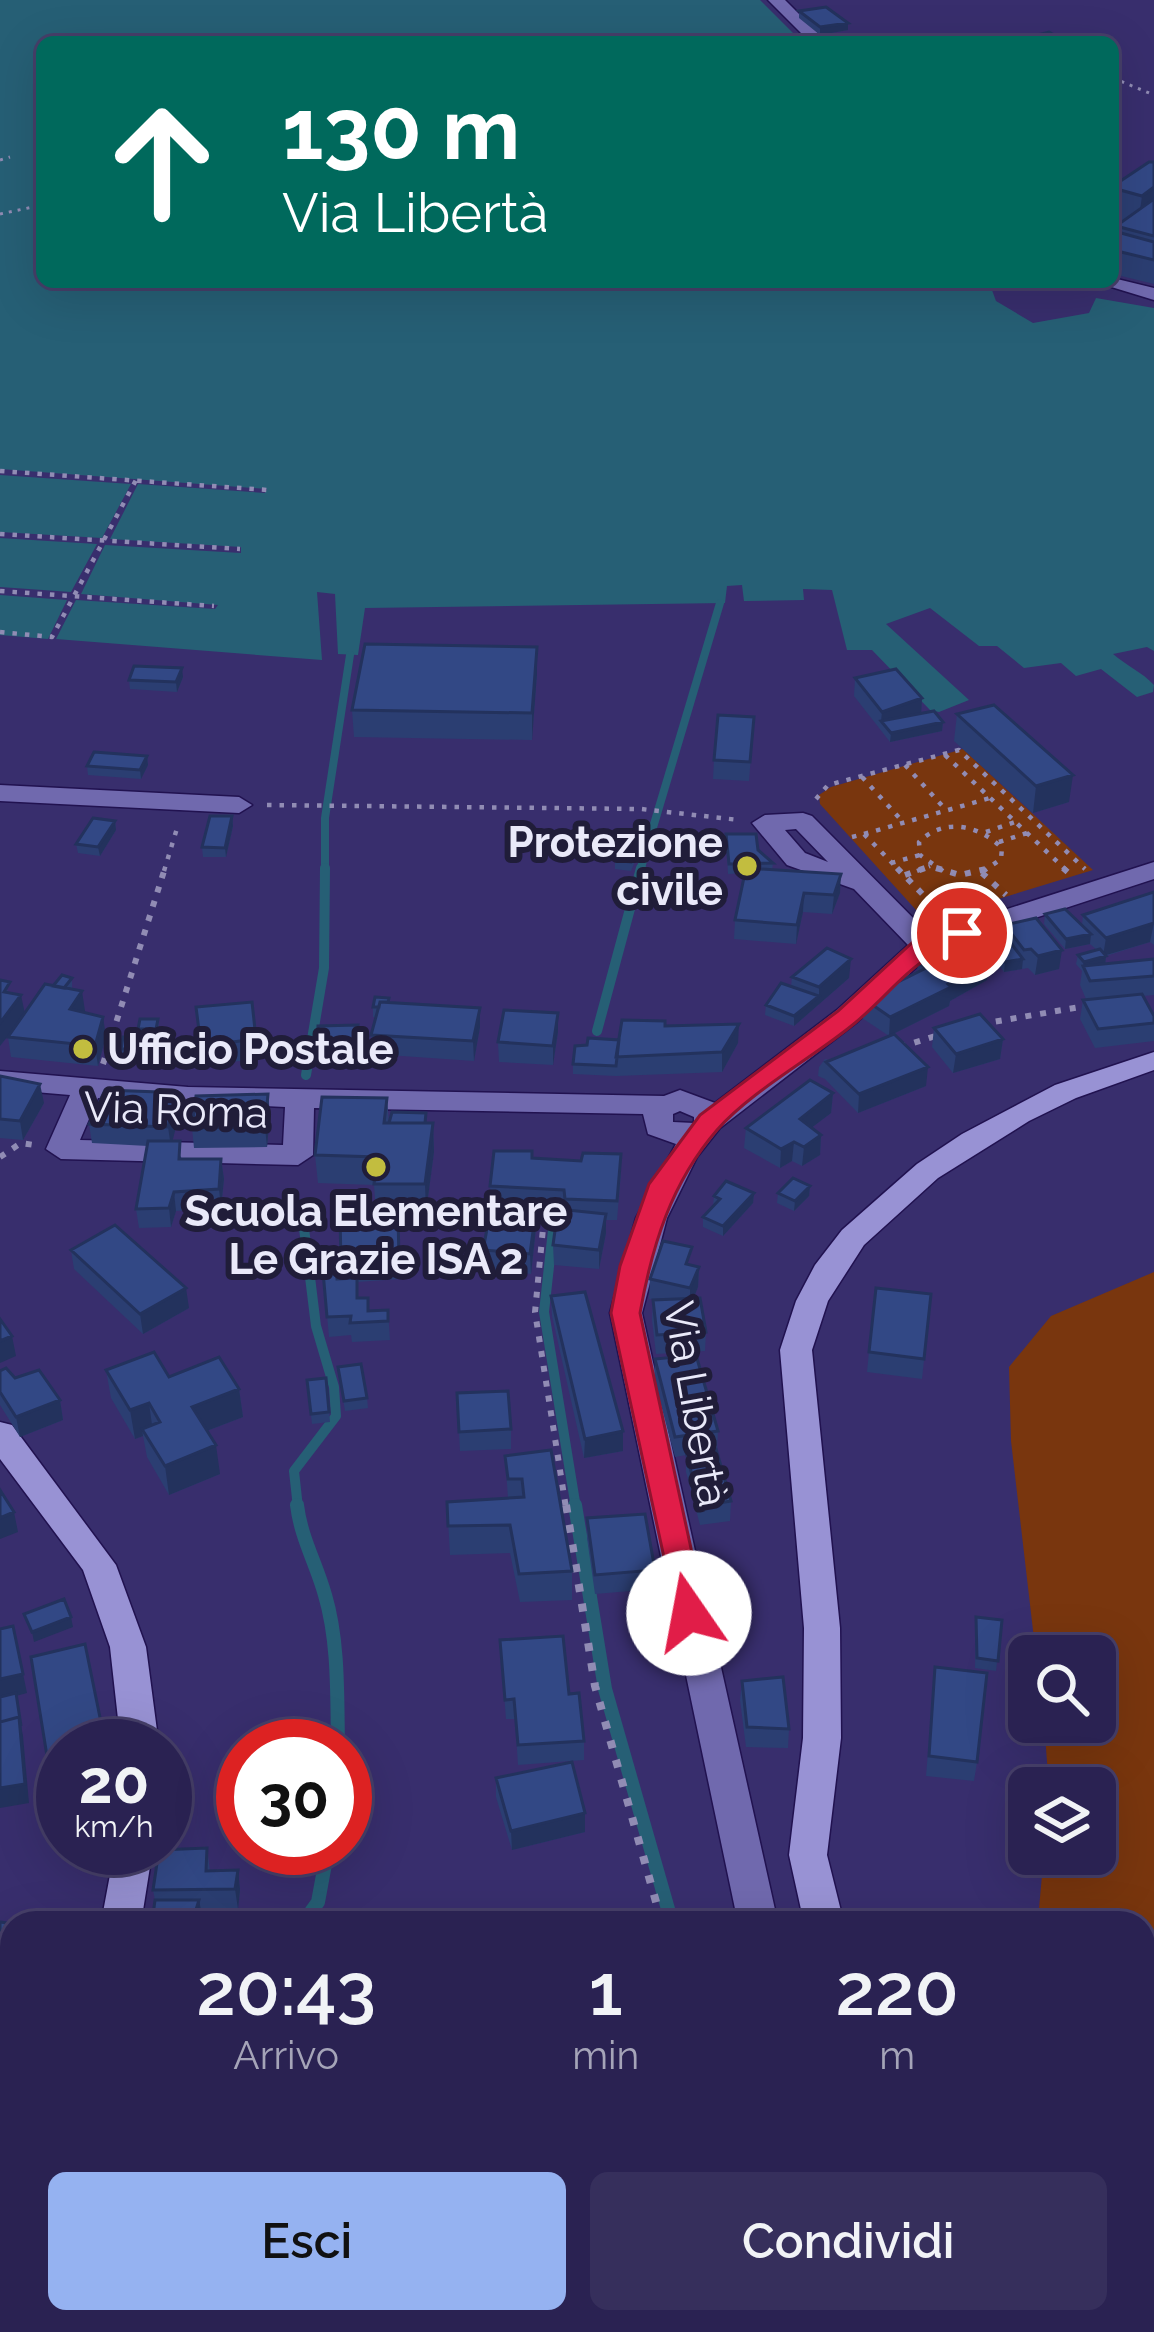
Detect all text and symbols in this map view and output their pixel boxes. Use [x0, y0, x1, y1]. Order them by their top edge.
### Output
text: 130 m [282, 80, 520, 179]
icon: ahead [84, 84, 240, 240]
text: Via Libertà [282, 181, 548, 245]
place label: Protezione civile [508, 818, 723, 915]
marker: Protezione civile [734, 853, 760, 879]
pin [911, 882, 1013, 984]
icon: arrive [929, 900, 995, 966]
place label: Ufficio Postale [107, 1025, 394, 1074]
marker: Ufficio Postale [70, 1036, 96, 1062]
street label: Via Roma [83, 1082, 269, 1138]
marker: Scuola Elementare Le Grazie ISA 2 [363, 1154, 389, 1180]
place label: Scuola Elementare Le Grazie ISA 2 [185, 1187, 567, 1284]
street label: Via Libertà [654, 1298, 738, 1510]
position arrow [626, 1550, 752, 1676]
map controls [1008, 1635, 1116, 1875]
button: search [1008, 1635, 1116, 1743]
speed limit sign: 30 [216, 1719, 372, 1875]
text: 20 [79, 1747, 149, 1817]
button: layers [1008, 1767, 1116, 1875]
text: km/h [74, 1809, 154, 1844]
text: 20:43 [196, 1947, 376, 2032]
text: 1 [589, 1947, 623, 2032]
text: 220 [836, 1947, 959, 2032]
text: Arrivo [233, 2032, 339, 2078]
text: min [572, 2032, 639, 2078]
text: m [879, 2032, 915, 2078]
button: Esci [48, 2172, 566, 2310]
button: Condividi [590, 2172, 1107, 2310]

